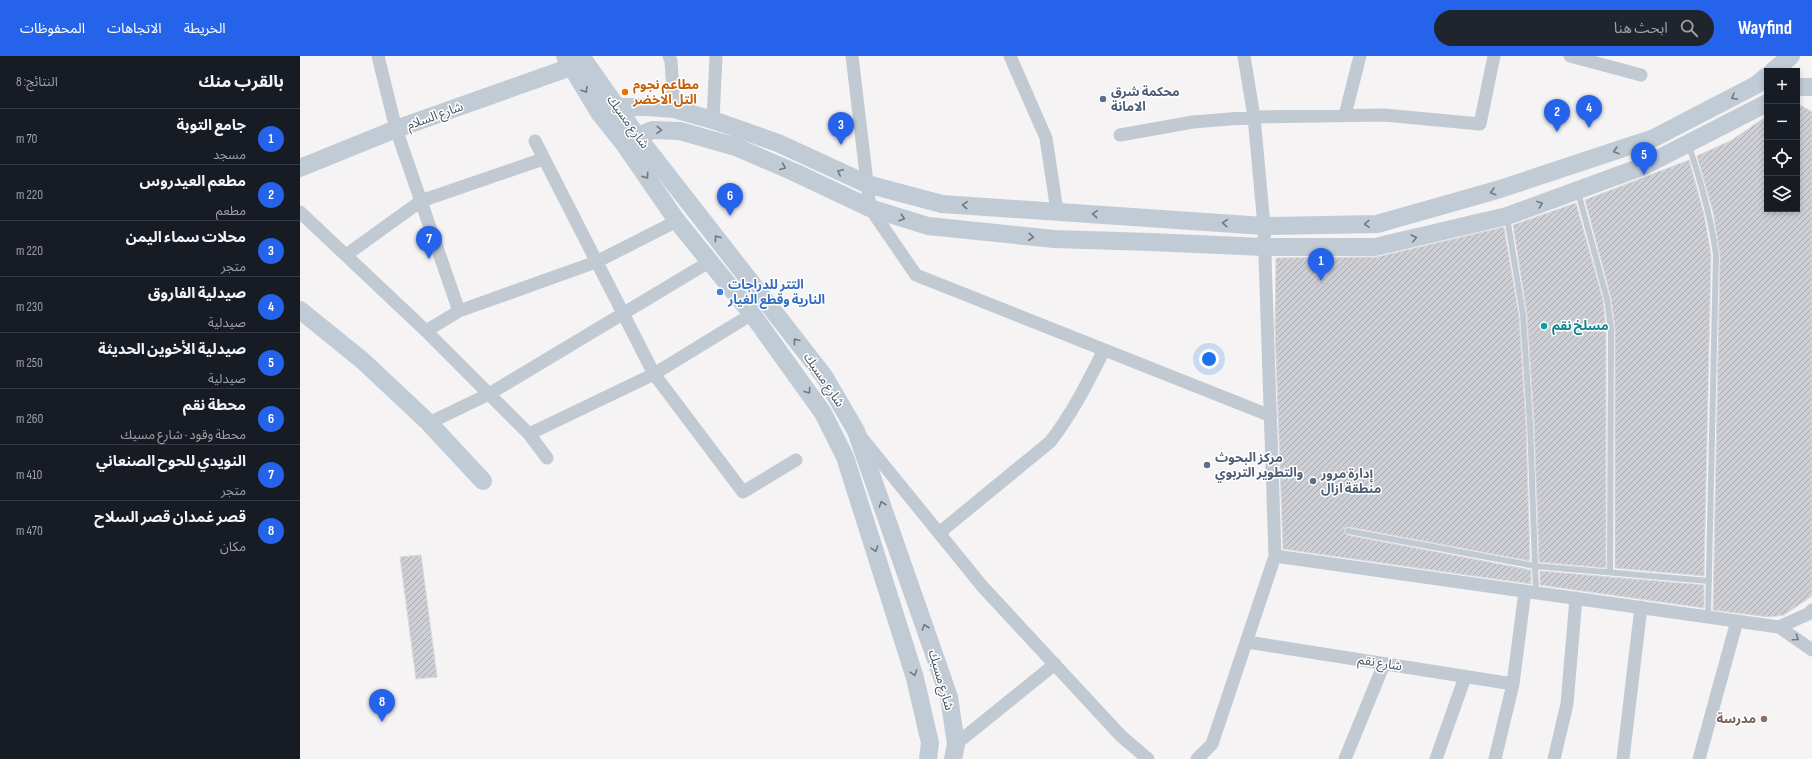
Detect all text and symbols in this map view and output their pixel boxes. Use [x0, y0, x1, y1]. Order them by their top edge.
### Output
search box [1434, 10, 1714, 46]
icon: search [1678, 17, 1700, 39]
text: Wayfind [1738, 17, 1792, 40]
text: ابحث هنا [1614, 19, 1668, 38]
text: المحفوظات [20, 20, 85, 37]
text: الاتجاهات [107, 20, 162, 37]
text: الخريطة [184, 20, 226, 37]
map controls [1764, 68, 1800, 212]
button: + [1764, 68, 1800, 104]
text: بالقرب منك [198, 72, 284, 92]
text: النتائج: 8 [16, 74, 58, 90]
place label: مطاعم نجوم التل الاخضر [632, 77, 699, 108]
place label: محكمة شرق الامانة [1111, 84, 1180, 115]
one-way arrow [580, 86, 588, 93]
marker: مطاعم نجوم التل الاخضر [620, 87, 630, 97]
street label: شارع مسيك [602, 92, 653, 153]
one-way arrow [1731, 92, 1738, 100]
marker: محكمة شرق الامانة [1098, 94, 1108, 104]
pin: 4 [1576, 95, 1602, 128]
street label: شارع السلام [405, 98, 466, 135]
pin: 2 [1544, 99, 1570, 132]
button: − [1764, 104, 1800, 140]
pin: 3 [828, 112, 854, 145]
text: جامع التوبة [177, 116, 246, 135]
one-way arrow [656, 126, 662, 135]
text: 70 m [16, 131, 37, 147]
text: 1 [268, 131, 274, 147]
button: locate [1764, 140, 1800, 176]
pin: 5 [1631, 142, 1657, 175]
one-way arrow [1613, 146, 1620, 155]
text: مسجد [213, 147, 246, 163]
one-way arrow [779, 162, 787, 170]
one-way arrow [837, 169, 845, 177]
one-way arrow [641, 171, 648, 178]
text: مطعم العيدروس [140, 172, 246, 191]
button: layers [1764, 176, 1800, 212]
pin: 6 [717, 183, 743, 216]
text: 220 m [16, 187, 43, 203]
text: 2 [268, 187, 274, 203]
one-way arrow [1490, 187, 1497, 196]
one-way arrow [1536, 200, 1543, 209]
one-way arrow [962, 201, 968, 210]
text: مطعم [216, 203, 246, 219]
one-way arrow [1092, 209, 1098, 218]
one-way arrow [899, 214, 906, 222]
one-way arrow [1222, 218, 1228, 227]
one-way arrow [1364, 220, 1370, 228]
pin: 7 [416, 226, 442, 259]
text: محلات سماء اليمن [126, 228, 246, 247]
one-way arrow [1028, 232, 1034, 241]
one-way arrow [1411, 234, 1417, 242]
one-way arrow [714, 235, 721, 242]
text: 220 m [16, 243, 43, 259]
text: 3 [268, 243, 274, 259]
pin: 1 [1308, 248, 1334, 281]
text: متجر [221, 259, 246, 275]
place label: التتر للدراجات النارية وقطع الغيار [727, 277, 825, 309]
text: صيدلية الفاروق [148, 284, 246, 303]
marker: التتر للدراجات النارية وقطع الغيار [715, 287, 725, 297]
text: 230 m [16, 299, 43, 315]
text: 4 [268, 299, 274, 315]
text: صيدلية [208, 315, 246, 331]
place label: مسلخ نقم [1552, 318, 1609, 336]
marker: مسلخ نقم [1539, 321, 1549, 331]
one-way arrow [794, 338, 801, 345]
text: صيدلية الأخوين الحديثة [98, 340, 246, 359]
your location [1199, 349, 1219, 369]
street label: شارع مسيك [798, 350, 848, 411]
text: 250 m [16, 355, 43, 371]
text: 5 [268, 355, 274, 371]
text: صيدلية [208, 371, 246, 387]
one-way arrow [803, 387, 810, 394]
text: محطة نقم [183, 396, 246, 415]
text: 260 m [16, 411, 43, 427]
text: 6 [268, 411, 274, 427]
text: محطة وقود · شارع مسيك [120, 427, 246, 443]
place label: مركز البحوث والتطوير التربوي [1215, 450, 1303, 483]
text: النويدي للحوح الصنعاني [96, 452, 246, 471]
marker: مركز البحوث والتطوير التربوي [1202, 460, 1212, 470]
place label: إدارة مرور منطقة ازال [1320, 466, 1381, 497]
text: 410 m [16, 467, 42, 483]
text: 7 [268, 467, 274, 483]
marker: إدارة مرور منطقة ازال [1308, 476, 1318, 486]
text: متجر [221, 483, 246, 499]
one-way arrow [878, 501, 887, 508]
text: قصر غمدان قصر السلاح [94, 508, 246, 527]
text: 470 m [16, 523, 43, 539]
text: 8 [268, 523, 274, 539]
text: مكان [220, 539, 246, 555]
one-way arrow [870, 545, 878, 552]
one-way arrow [921, 623, 929, 630]
one-way arrow [1792, 633, 1799, 641]
street label: شارع مسيك [923, 648, 957, 713]
street label: شارع نقم [1356, 652, 1403, 676]
one-way arrow [909, 669, 918, 676]
pin: 8 [369, 689, 395, 722]
place label: مدرسة [1717, 711, 1756, 727]
marker: مدرسة [1759, 714, 1769, 724]

